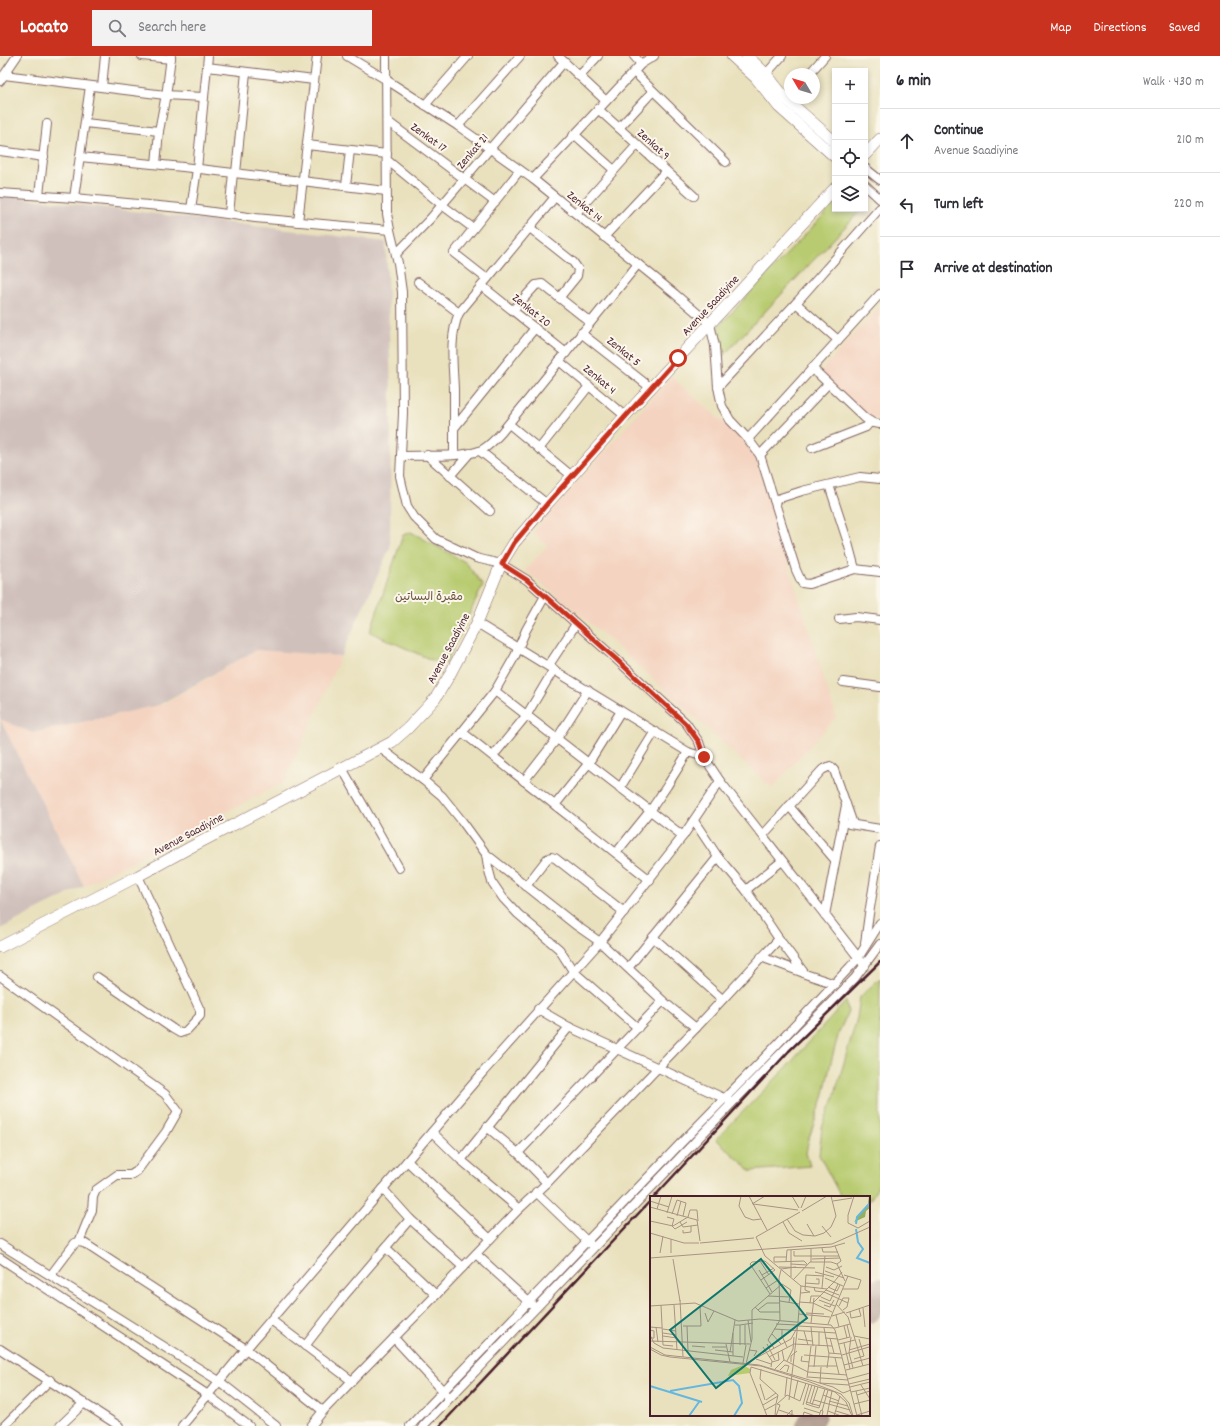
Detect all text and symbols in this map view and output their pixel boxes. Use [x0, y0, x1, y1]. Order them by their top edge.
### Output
search box [92, 10, 372, 46]
text: Locato [20, 15, 68, 42]
icon: search [106, 17, 128, 39]
text: Search here [138, 17, 206, 39]
text: Map [1050, 18, 1072, 38]
text: Directions [1094, 18, 1147, 38]
text: Saved [1169, 18, 1200, 38]
north arrow [784, 68, 820, 104]
map controls [832, 68, 868, 212]
button: + [832, 68, 868, 104]
text: 6 min [896, 70, 931, 94]
text: Walk · 430 m [1143, 73, 1204, 92]
button: − [832, 104, 868, 140]
street label: Zenkat 17 [407, 119, 450, 157]
text: Continue [934, 120, 983, 142]
street label: Zenkat 9 [633, 126, 673, 165]
icon: ahead [896, 130, 918, 152]
street label: Zenkat 21 [453, 131, 493, 173]
text: 210 m [1176, 131, 1204, 150]
button: locate [832, 140, 868, 176]
text: Avenue Saadiyine [934, 142, 1018, 161]
button: layers [832, 176, 868, 212]
street label: Zenkat 14 [563, 188, 606, 227]
icon: left [896, 194, 918, 216]
text: Turn left [934, 194, 983, 216]
text: 220 m [1174, 195, 1204, 214]
icon: arrive [896, 258, 918, 280]
text: Arrive at destination [934, 258, 1052, 280]
street label: Avenue Saadiyine [678, 272, 744, 340]
street label: Zenkat 20 [508, 290, 554, 332]
street label: Zenkat 5 [602, 333, 644, 371]
route start [669, 349, 687, 367]
street label: Zenkat 4 [579, 361, 619, 399]
park label: مقبرة البساتين [395, 589, 463, 606]
street label: Avenue Saadiyine [424, 610, 475, 687]
route end [695, 748, 713, 766]
street label: Avenue Saadiyine [150, 810, 227, 861]
inset map [650, 1196, 870, 1416]

